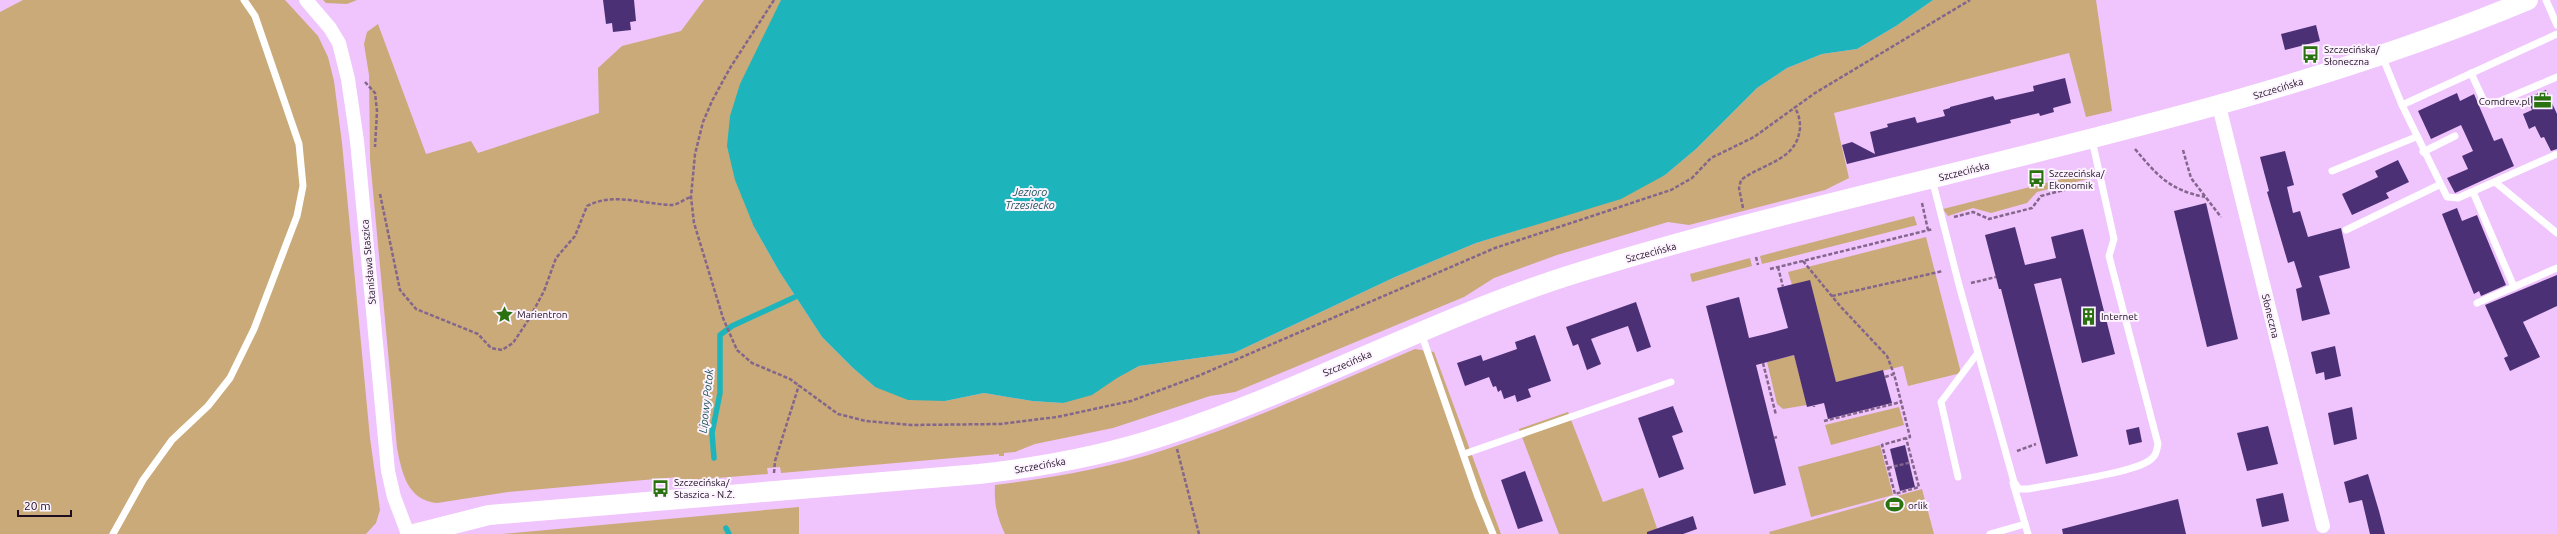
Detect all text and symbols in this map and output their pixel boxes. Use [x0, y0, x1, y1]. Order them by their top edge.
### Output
place label: Szczecińska/ Słoneczna [2324, 44, 2380, 67]
bus stop icon: Szczecińska/ Słoneczna [2301, 45, 2321, 65]
street label: Szczecińska [2252, 76, 2304, 101]
office icon: Comdrev.pl [2533, 91, 2553, 111]
place label: Comdrev.pl [2479, 96, 2530, 107]
street label: Szczecińska [1938, 160, 1991, 183]
place label: Szczecińska/ Ekonomik [2049, 168, 2105, 191]
bus stop icon: Szczecińska/ Ekonomik [2026, 169, 2046, 189]
water label: Jezioro Trzesiecko [1005, 186, 1055, 211]
street label: Stanisława Staszica [359, 219, 378, 305]
street label: Szczecińska [1625, 240, 1678, 264]
street label: Słoneczna [2260, 293, 2281, 339]
place icon: Marientron [494, 304, 514, 324]
building icon: Internet [2078, 306, 2098, 326]
place label: Marientron [517, 309, 568, 320]
place label: Internet [2101, 311, 2138, 322]
street label: Szczecińska [1321, 348, 1373, 379]
water label: Lipowy Potok [697, 368, 715, 434]
street label: Szczecińska [1014, 456, 1067, 475]
place label: Szczecińska/ Staszica - N.Ż. [674, 477, 735, 500]
bus stop icon: Szczecińska/ Staszica - N.Ż. [651, 478, 671, 498]
scale bar [18, 492, 71, 518]
sports icon: orlik [1885, 495, 1905, 515]
text: 20 m [24, 499, 51, 512]
place label: orlik [1908, 500, 1928, 511]

